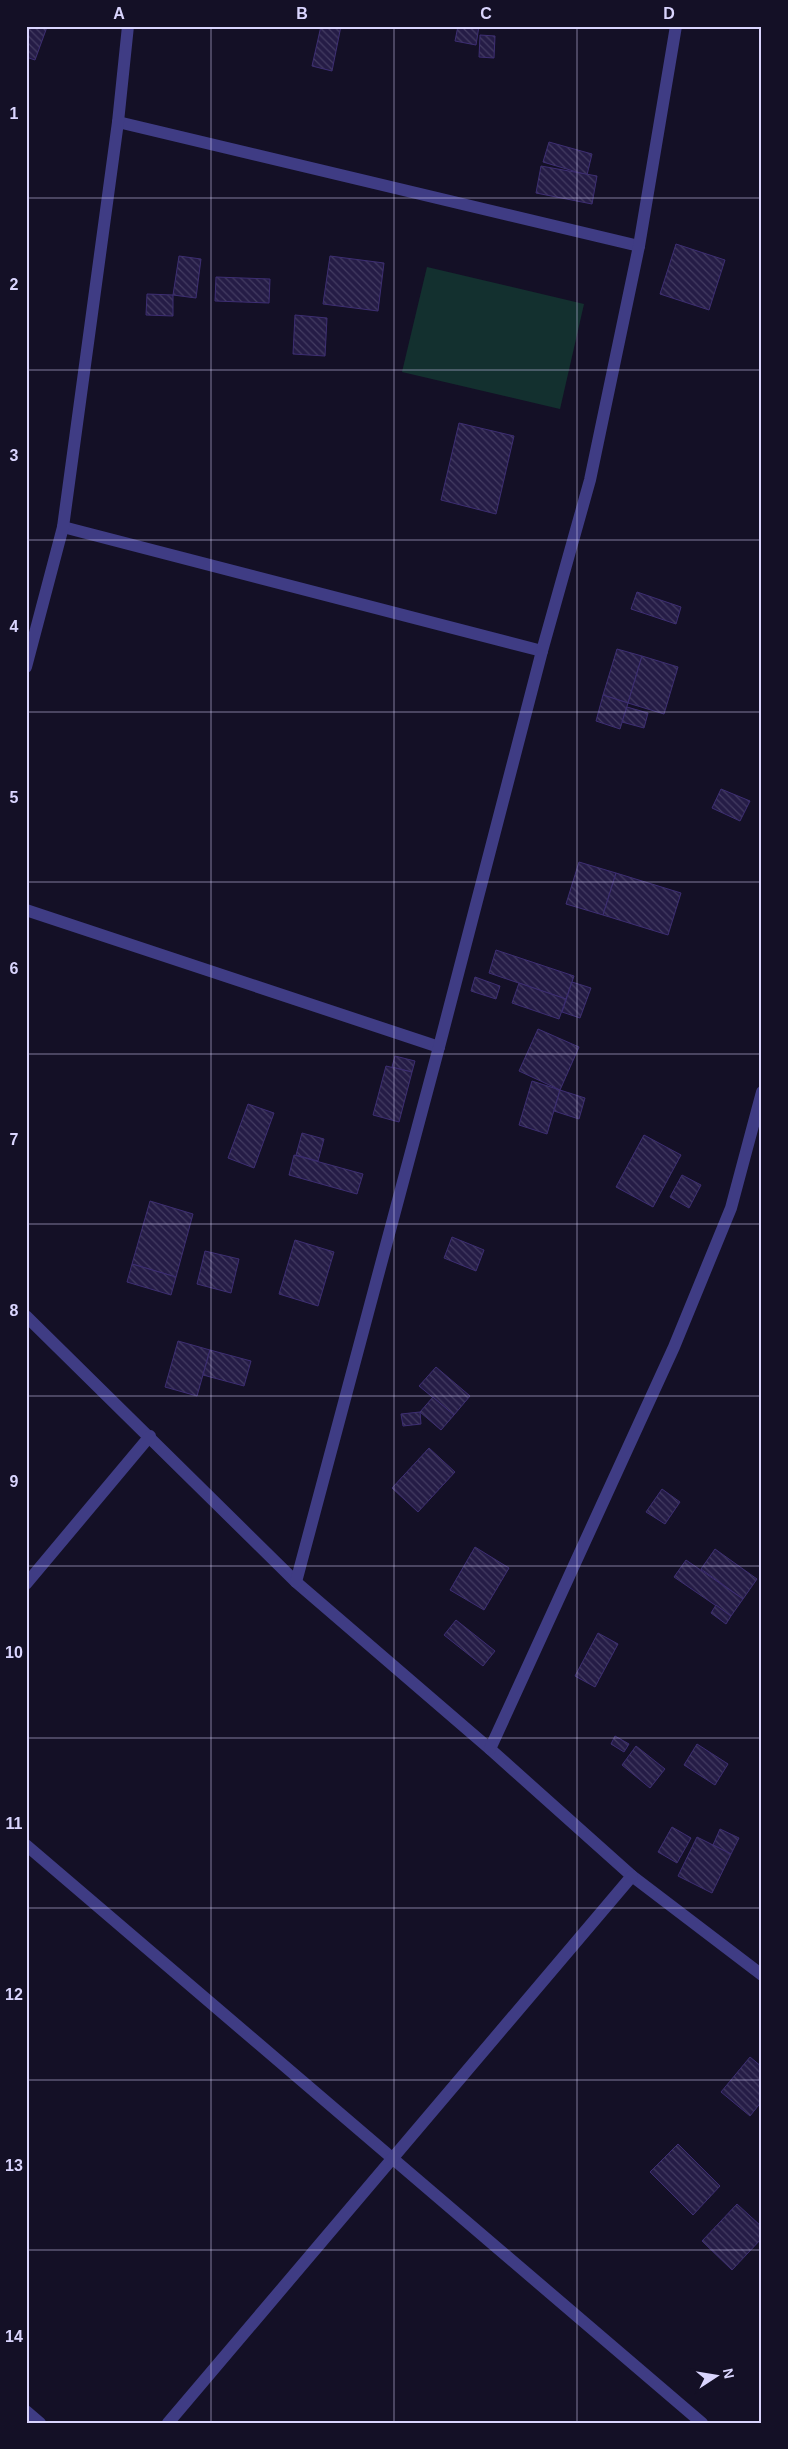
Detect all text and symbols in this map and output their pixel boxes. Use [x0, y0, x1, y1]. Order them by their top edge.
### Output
text: A [113, 5, 125, 22]
text: B [296, 5, 308, 22]
text: C [480, 5, 492, 22]
text: D [663, 5, 675, 22]
text: 1 [10, 105, 19, 122]
text: 2 [10, 276, 19, 293]
text: 3 [10, 447, 19, 464]
text: 4 [10, 618, 19, 635]
text: 5 [10, 789, 19, 806]
text: 6 [10, 960, 19, 977]
text: 7 [10, 1131, 19, 1148]
text: 8 [10, 1302, 19, 1319]
text: 9 [10, 1473, 19, 1490]
text: 10 [5, 1644, 23, 1661]
text: 11 [6, 1815, 23, 1832]
text: 12 [5, 1986, 23, 2003]
text: 13 [5, 2157, 23, 2174]
text: 14 [5, 2328, 23, 2345]
north arrow [690, 2352, 740, 2402]
text: N [720, 2367, 738, 2380]

